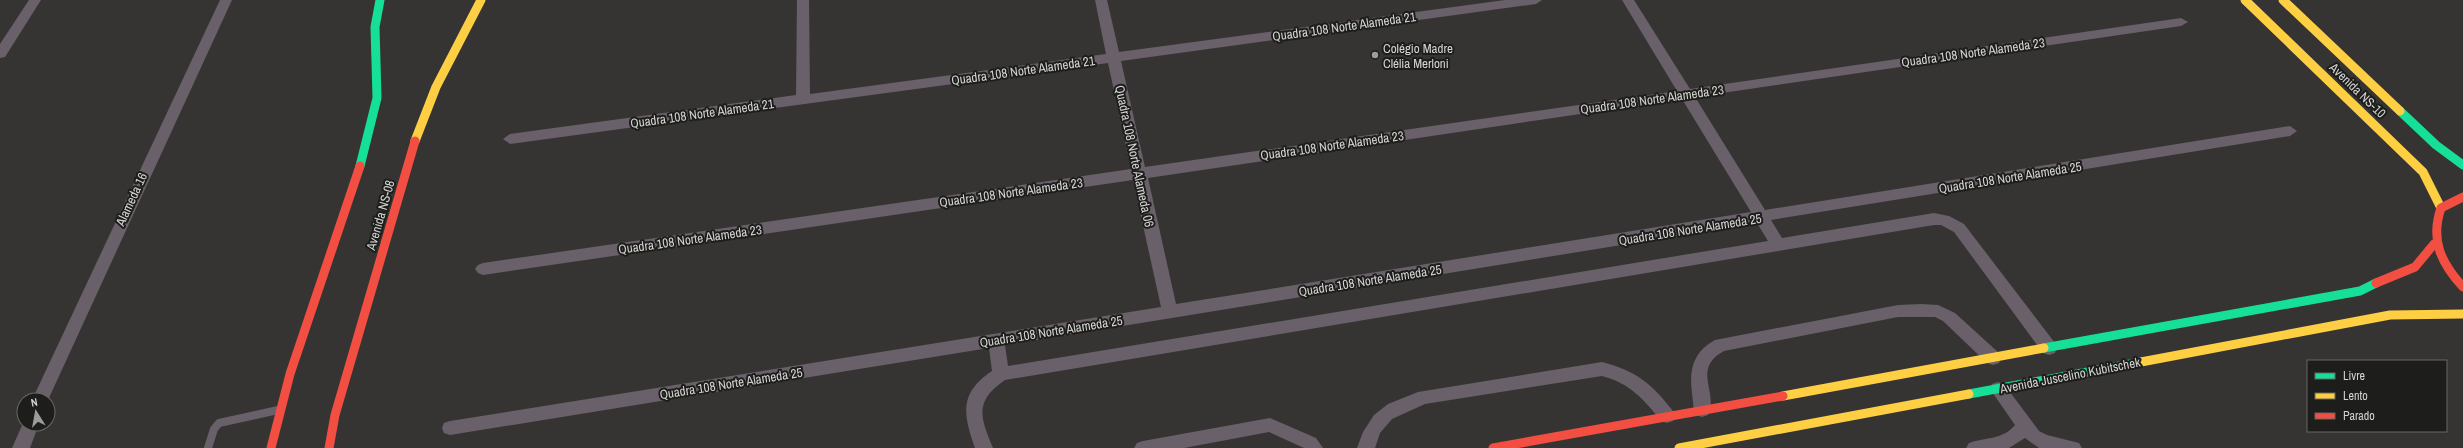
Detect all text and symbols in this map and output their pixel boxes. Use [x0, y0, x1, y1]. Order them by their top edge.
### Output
street label: Quadra 108 Norte Alameda 21 [1271, 8, 1417, 45]
street label: Quadra 108 Norte Alameda 23 [1900, 34, 2046, 71]
place label: Colégio Madre Clélia Merloni [1383, 40, 1453, 72]
marker: Colégio Madre Clélia Merloni [1370, 50, 1380, 60]
street label: Quadra 108 Norte Alameda 21 [950, 52, 1096, 89]
street label: Avenida NS-10 [2325, 58, 2390, 122]
street label: Quadra 108 Norte Alameda 23 [1579, 81, 1725, 118]
street label: Quadra 108 Norte Alameda 06 [1111, 84, 1158, 229]
street label: Quadra 108 Norte Alameda 21 [629, 95, 775, 132]
street label: Quadra 108 Norte Alameda 23 [1259, 127, 1405, 164]
street label: Quadra 108 Norte Alameda 25 [1937, 158, 2083, 197]
street label: Alameda 16 [111, 170, 151, 229]
street label: Quadra 108 Norte Alameda 23 [938, 174, 1084, 211]
street label: Avenida NS-08 [362, 178, 399, 253]
street label: Quadra 108 Norte Alameda 25 [1617, 210, 1763, 249]
street label: Quadra 108 Norte Alameda 23 [617, 221, 763, 258]
street label: Quadra 108 Norte Alameda 25 [1297, 261, 1443, 300]
street label: Quadra 108 Norte Alameda 25 [978, 312, 1124, 351]
street label: Avenida Juscelino Kubitschek [1997, 353, 2142, 398]
legend [2307, 360, 2447, 432]
street label: Quadra 108 Norte Alameda 25 [658, 364, 804, 403]
text: Livre [2343, 368, 2365, 384]
text: Lento [2343, 388, 2368, 404]
north arrow [16, 392, 56, 432]
text: N [30, 395, 39, 410]
text: Parado [2343, 408, 2375, 424]

